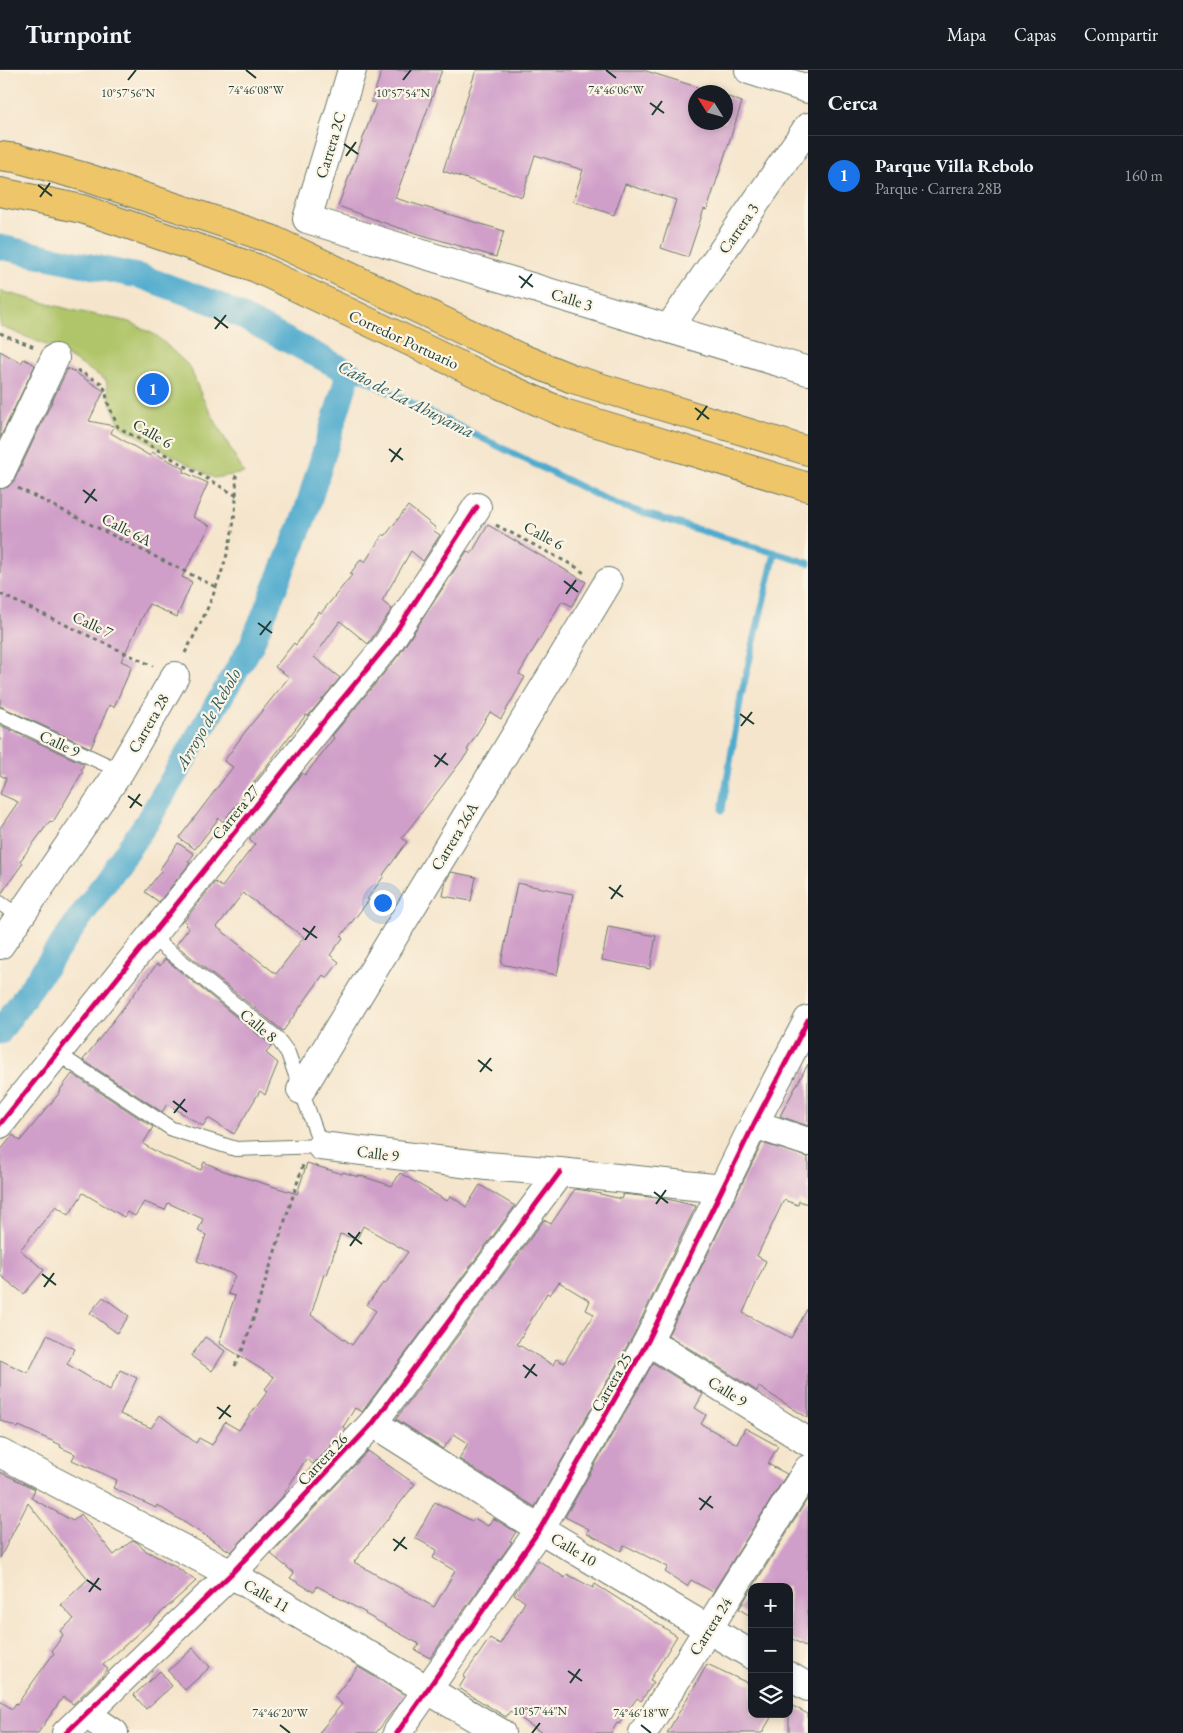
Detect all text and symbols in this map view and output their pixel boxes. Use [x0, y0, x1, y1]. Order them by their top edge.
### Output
text: Turnpoint [25, 19, 131, 50]
text: Mapa [947, 23, 986, 46]
text: Capas [1014, 23, 1056, 46]
text: Compartir [1084, 23, 1158, 46]
text: 74°46'08"W [228, 82, 285, 98]
text: 74°46'06"W [588, 82, 645, 98]
text: 10°57'56"N [101, 85, 155, 101]
text: 10°57'54"N [376, 85, 430, 101]
north arrow [688, 85, 733, 130]
text: Cerca [828, 89, 878, 116]
street label: Carrera 2C [310, 109, 351, 181]
text: Parque Villa Rebolo [875, 153, 1034, 178]
text: 1 [840, 165, 848, 186]
text: 160 m [1124, 165, 1163, 186]
text: Parque · Carrera 28B [875, 178, 1002, 199]
street label: Carrera 3 [713, 199, 764, 258]
street label: Calle 3 [548, 283, 596, 316]
street label: Corredor Portuario [345, 305, 462, 374]
water label: Caño de La Ahuyama [334, 354, 478, 444]
pin: 1 [137, 370, 169, 408]
street label: Calle 6 [129, 414, 177, 453]
street label: Calle 6A [98, 508, 156, 551]
street label: Calle 6 [520, 516, 568, 555]
street label: Calle 7 [69, 606, 117, 643]
water label: Arroyo de Rebolo [168, 664, 247, 776]
street label: Carrera 28 [123, 690, 174, 757]
street label: Calle 9 [36, 725, 84, 762]
street label: Carrera 27 [207, 780, 264, 844]
street label: Carrera 26A [426, 797, 483, 874]
your location [370, 890, 396, 916]
street label: Calle 8 [236, 1004, 282, 1047]
street label: Calle 9 [356, 1140, 401, 1167]
street label: Carrera 25 [586, 1349, 637, 1416]
street label: Calle 9 [704, 1371, 752, 1412]
street label: Carrera 26 [293, 1428, 352, 1490]
street label: Calle 10 [547, 1527, 601, 1572]
street label: Calle 11 [240, 1574, 294, 1617]
map controls [748, 1583, 793, 1718]
button: + [748, 1583, 793, 1628]
street label: Carrera 24 [684, 1593, 737, 1659]
button: − [748, 1628, 793, 1673]
button: layers [748, 1673, 793, 1718]
text: 10°57'44"N [513, 1703, 567, 1719]
text: 74°46'20"W [252, 1705, 309, 1721]
text: 74°46'18"W [613, 1705, 670, 1721]

